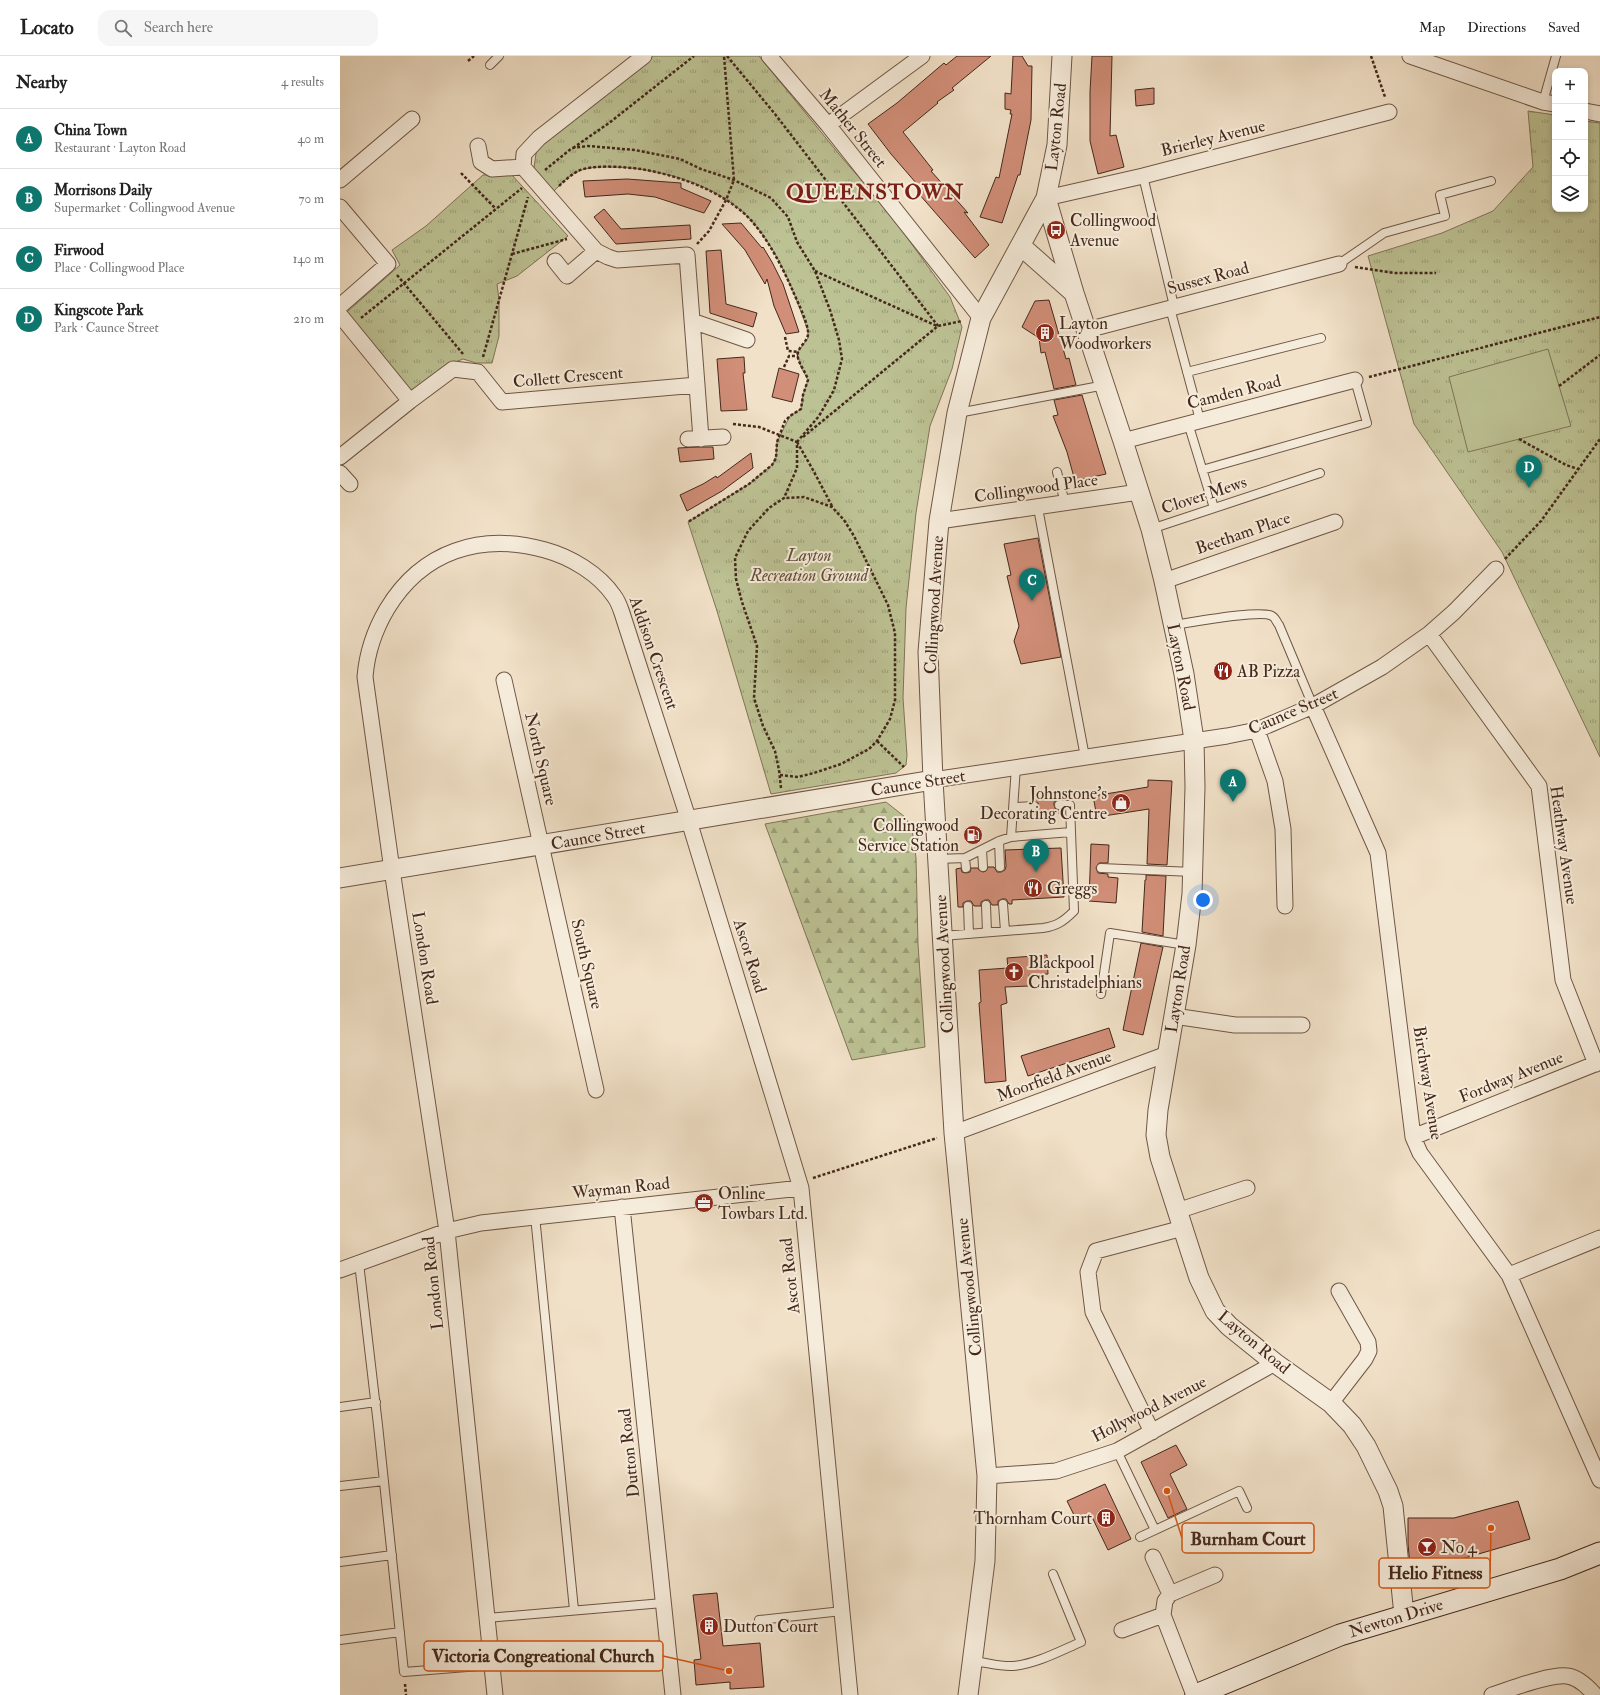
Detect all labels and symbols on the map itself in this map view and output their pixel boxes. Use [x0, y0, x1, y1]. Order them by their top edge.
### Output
street label: Layton Road [1041, 81, 1072, 172]
street label: Mather Street [815, 84, 892, 172]
street label: Brierley Avenue [1159, 115, 1268, 162]
district label: QUEENSTOWN [786, 179, 964, 206]
place label: Collingwood Avenue [1069, 210, 1157, 251]
bus stop icon: Collingwood Avenue [1045, 219, 1067, 241]
street label: Sussex Road [1165, 257, 1252, 299]
place label: Layton Woodworkers [1058, 313, 1152, 354]
building icon: Layton Woodworkers [1034, 322, 1056, 344]
street label: Collett Crescent [512, 362, 624, 392]
street label: Camden Road [1185, 370, 1284, 414]
pin: D [1516, 455, 1542, 488]
street label: Collingwood Place [973, 469, 1099, 507]
street label: Clover Mews [1159, 471, 1250, 519]
street label: Beetham Place [1193, 507, 1293, 559]
street label: Collingwood Avenue [920, 535, 948, 675]
park label: Layton Recreation Ground [749, 545, 869, 586]
pin: C [1019, 568, 1045, 601]
street label: Addison Crescent [625, 593, 683, 713]
street label: Layton Road [1161, 622, 1200, 713]
restaurant icon: AB Pizza [1212, 660, 1234, 682]
place label: AB Pizza [1236, 661, 1301, 682]
street label: Caunce Street [1245, 683, 1341, 739]
street label: North Square [520, 710, 562, 808]
street label: Caunce Street [869, 765, 967, 801]
pin: A [1220, 769, 1246, 802]
place label: Johnstone's Decorating Centre [980, 783, 1107, 824]
street label: Heathway Avenue [1544, 784, 1583, 906]
shop icon: Johnstone's Decorating Centre [1110, 792, 1132, 814]
place label: Collingwood Service Station [858, 815, 960, 856]
street label: Caunce Street [549, 817, 647, 855]
fuel station icon: Collingwood Service Station [962, 824, 984, 846]
pin: B [1023, 839, 1049, 872]
restaurant icon: Greggs [1022, 877, 1044, 899]
place label: Greggs [1047, 878, 1097, 899]
your location [1193, 890, 1213, 910]
street label: Collingwood Avenue [930, 894, 958, 1034]
street label: London Road [407, 910, 443, 1007]
street label: Ascot Road [729, 916, 771, 996]
street label: South Square [566, 917, 608, 1011]
street label: Layton Road [1161, 943, 1196, 1034]
place label: Blackpool Christadelphians [1028, 952, 1142, 994]
church icon: Blackpool Christadelphians [1003, 961, 1025, 983]
street label: Birchway Avenue [1408, 1025, 1447, 1142]
street label: Moorfield Avenue [994, 1045, 1114, 1107]
street label: Fordway Avenue [1456, 1047, 1567, 1108]
street label: Wayman Road [570, 1172, 672, 1205]
place label: Online Towbars Ltd. [718, 1183, 808, 1224]
office icon: Online Towbars Ltd. [693, 1192, 715, 1214]
street label: Collingwood Avenue [951, 1217, 987, 1357]
street label: London Road [418, 1235, 448, 1331]
street label: Ascot Road [776, 1236, 805, 1316]
street label: Layton Road [1213, 1306, 1295, 1380]
street label: Hollywood Avenue [1088, 1371, 1210, 1448]
street label: Dutton Road [614, 1407, 644, 1499]
building icon: Thornham Court [1095, 1507, 1117, 1529]
place label: Thornham Court [973, 1508, 1092, 1529]
callout: Burnham Court [1182, 1523, 1314, 1553]
text: Burnham Court [1190, 1528, 1306, 1551]
bar icon: No 4 [1416, 1536, 1438, 1558]
place label: No 4 [1441, 1537, 1478, 1558]
callout: Helio Fitness [1379, 1558, 1490, 1588]
text: Helio Fitness [1388, 1562, 1482, 1585]
street label: Newton Drive [1346, 1594, 1446, 1642]
building icon: Dutton Court [698, 1615, 720, 1637]
place label: Dutton Court [723, 1616, 819, 1637]
callout: Victoria Congreational Church [424, 1641, 663, 1671]
text: Victoria Congreational Church [431, 1645, 655, 1668]

